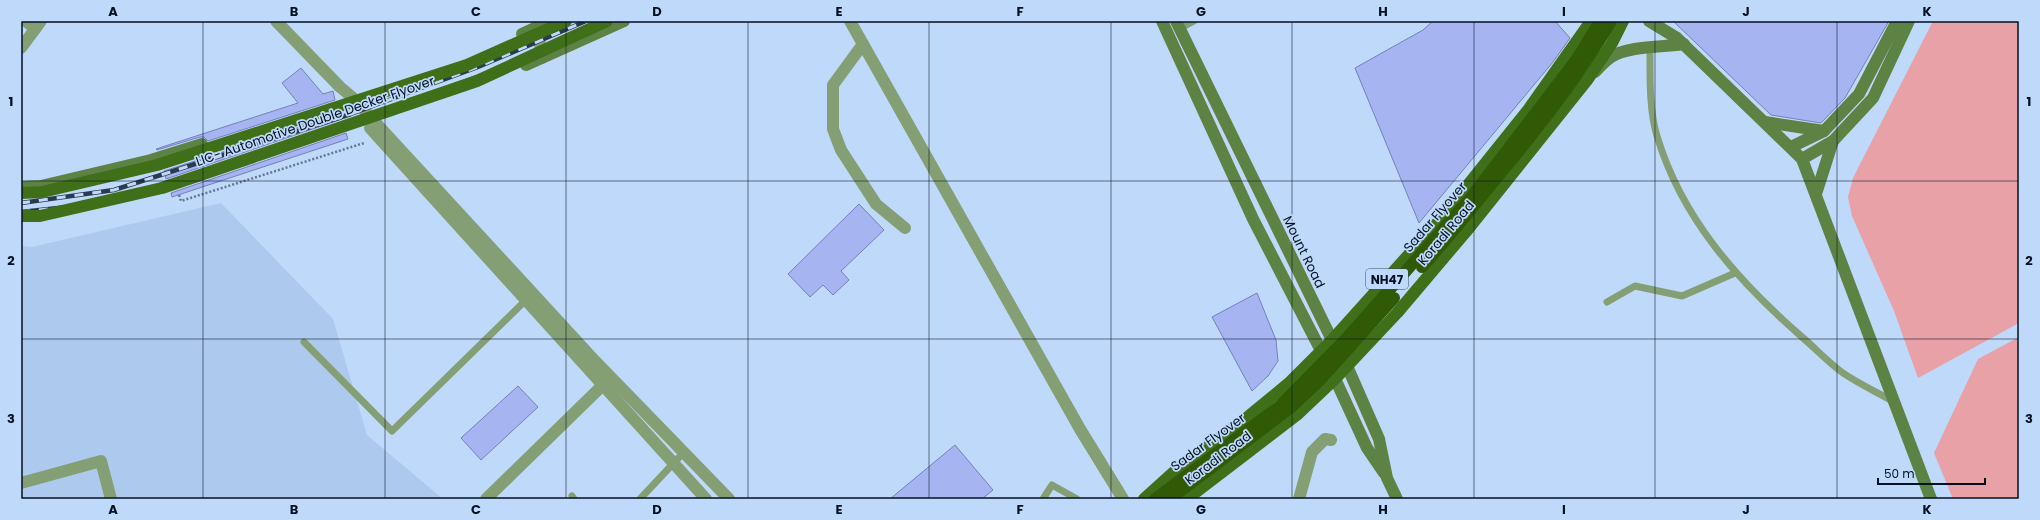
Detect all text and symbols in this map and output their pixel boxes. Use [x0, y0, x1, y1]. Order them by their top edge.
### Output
text: A [108, 2, 118, 21]
text: B [290, 2, 299, 21]
text: C [471, 2, 481, 21]
text: D [652, 2, 662, 21]
text: E [835, 2, 843, 21]
text: F [1016, 2, 1024, 21]
text: G [1196, 2, 1206, 21]
text: H [1378, 2, 1388, 21]
text: I [1562, 2, 1566, 21]
text: J [1742, 2, 1750, 21]
text: K [1922, 2, 1932, 21]
street label: LIC- Automotive Double Decker Flyover [193, 71, 437, 171]
text: 1 [9, 92, 13, 111]
text: 1 [2027, 92, 2031, 111]
street label: Sadar Flyover [1399, 177, 1471, 256]
street label: Koradi Road [1413, 197, 1479, 269]
street label: Mount Road [1278, 213, 1330, 291]
text: 2 [7, 251, 15, 270]
text: 2 [2025, 251, 2033, 270]
road number: NH47 [1366, 269, 1408, 289]
street label: Sadar Flyover [1167, 408, 1249, 476]
text: 3 [7, 409, 15, 428]
text: 3 [2025, 409, 2033, 428]
street label: Koradi Road [1181, 427, 1255, 489]
scale bar [1878, 460, 1985, 486]
text: 50 m [1884, 465, 1915, 482]
text: A [108, 500, 118, 519]
text: B [290, 500, 299, 519]
text: C [471, 500, 481, 519]
text: D [652, 500, 662, 519]
text: E [835, 500, 843, 519]
text: F [1016, 500, 1024, 519]
text: G [1196, 500, 1206, 519]
text: H [1378, 500, 1388, 519]
text: I [1562, 500, 1566, 519]
text: J [1742, 500, 1750, 519]
text: K [1922, 500, 1932, 519]

